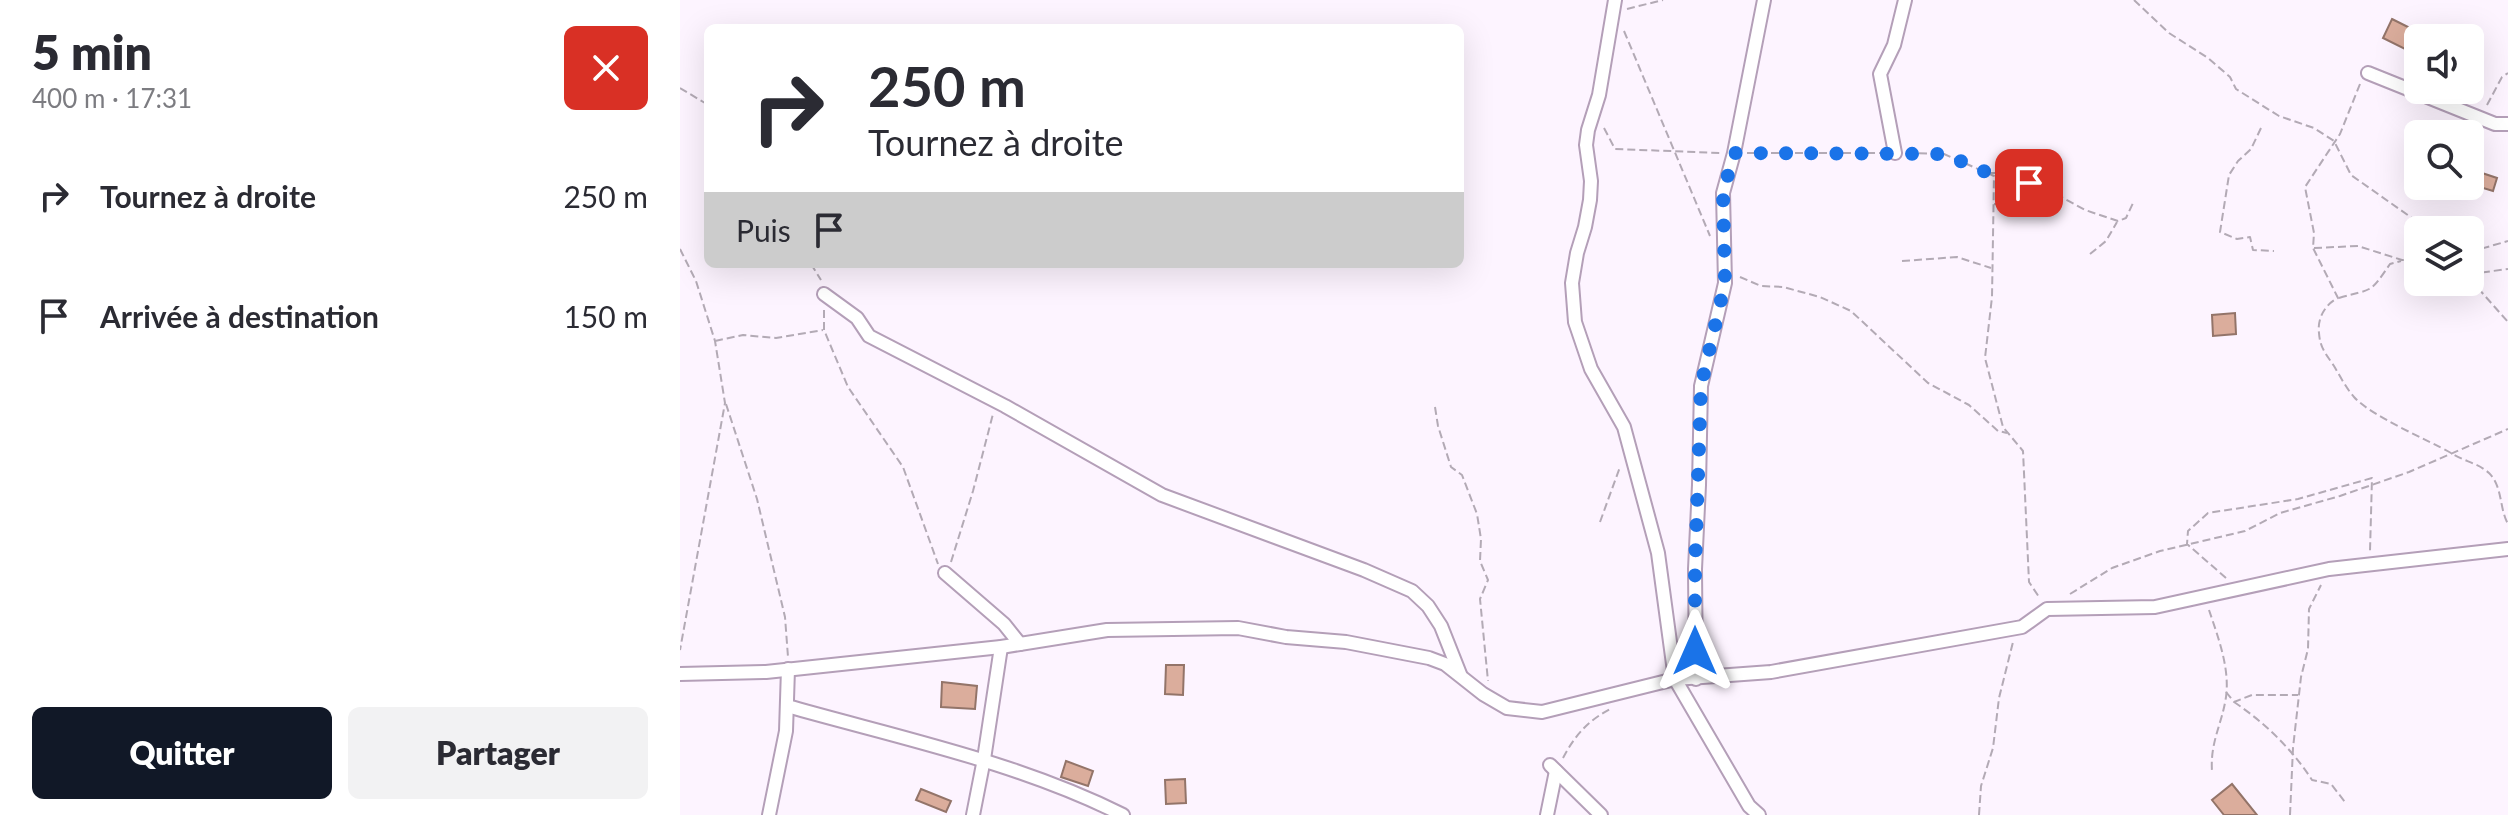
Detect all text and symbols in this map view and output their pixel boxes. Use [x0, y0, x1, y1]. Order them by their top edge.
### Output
text: 5 min [32, 23, 152, 80]
map controls [2404, 24, 2484, 296]
button: sound [2404, 24, 2484, 104]
button: close [564, 26, 648, 110]
text: 250 m [868, 52, 1026, 119]
icon: right [736, 56, 840, 160]
text: 400 m · 17:31 [32, 82, 192, 114]
text: Tournez à droite [868, 120, 1124, 164]
button: search [2404, 120, 2484, 200]
pin [1995, 149, 2063, 217]
icon: arrive [2007, 161, 2051, 205]
icon: right [32, 174, 76, 218]
text: Tournez à droite [100, 178, 316, 214]
text: 250 m [563, 178, 648, 214]
icon: arrive [807, 208, 851, 252]
text: Puis [736, 212, 791, 248]
button: layers [2404, 216, 2484, 296]
icon: arrive [32, 294, 76, 338]
text: Arrivée à destination [100, 298, 379, 334]
text: 150 m [563, 298, 648, 334]
position arrow [1653, 609, 1737, 693]
button: Quitter [32, 707, 332, 799]
button: Partager [348, 707, 648, 799]

